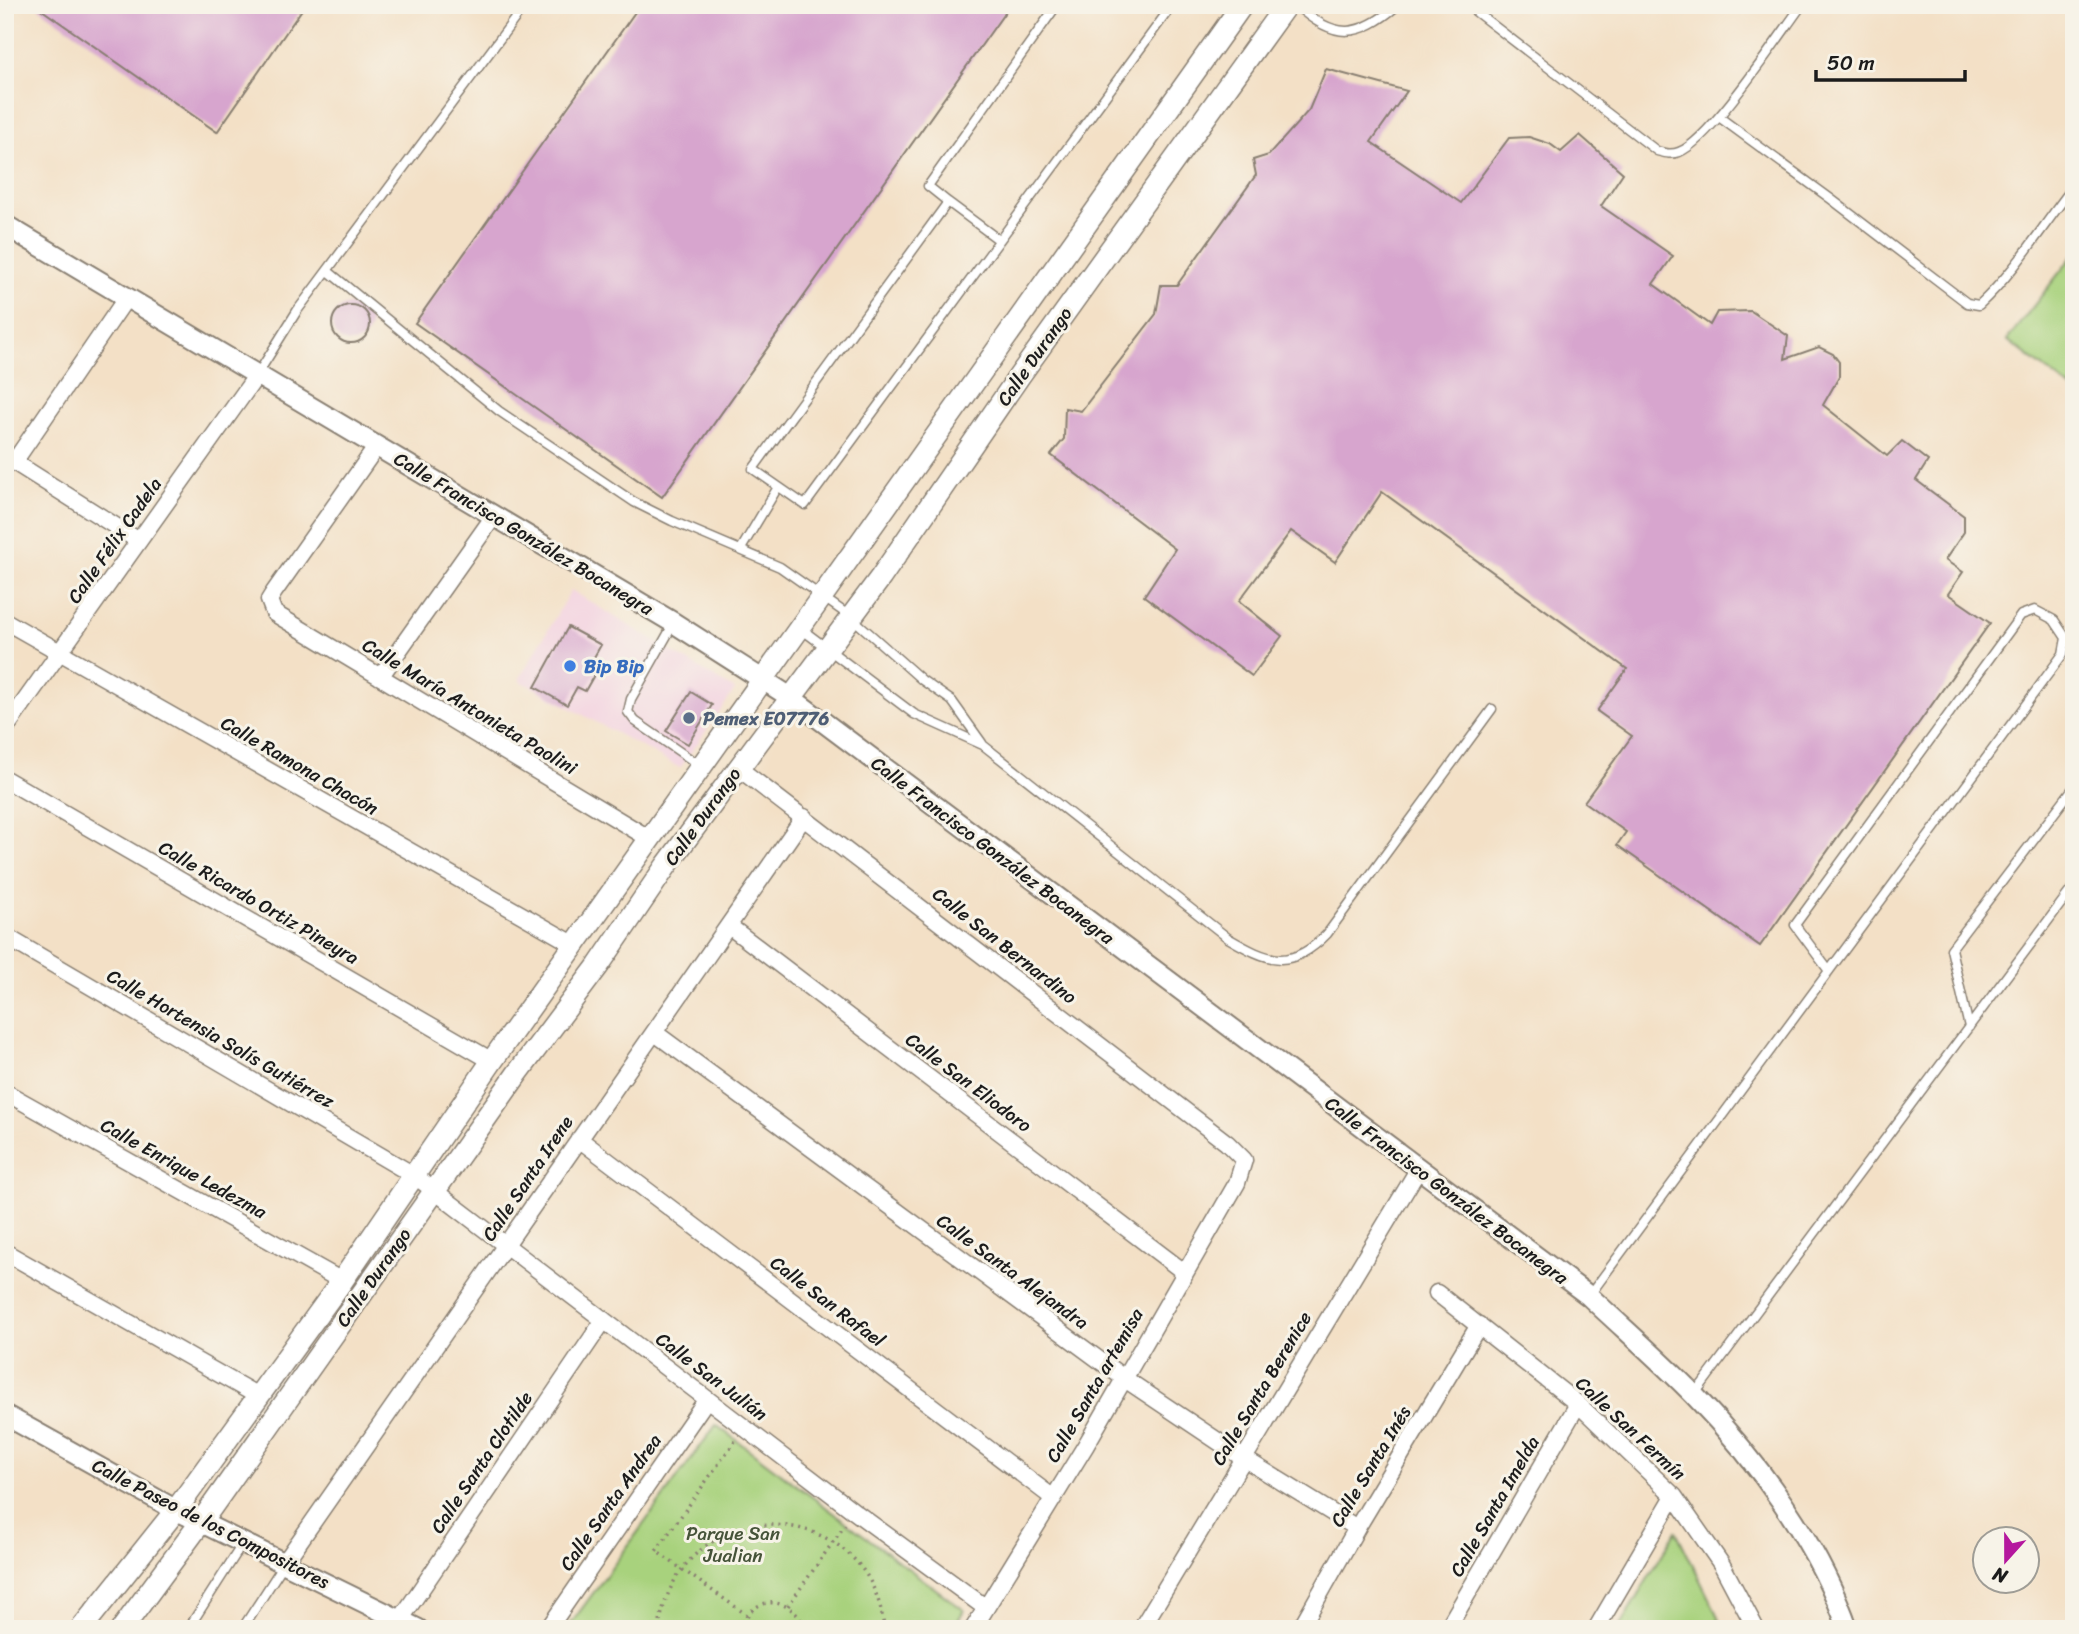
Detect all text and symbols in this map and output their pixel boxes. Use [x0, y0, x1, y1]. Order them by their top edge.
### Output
scale bar [1816, 38, 1965, 82]
text: 50 m [1827, 44, 1875, 82]
street label: Calle Durango [988, 299, 1081, 413]
street label: Calle Francisco González Bocanegra [387, 442, 660, 625]
street label: Calle Félix Cadela [58, 470, 171, 610]
street label: Calle María Antonieta Paolini [356, 629, 584, 784]
place label: Bip Bip [584, 650, 645, 683]
marker: Bip Bip [562, 658, 578, 674]
place label: Pemex E07776 [703, 702, 829, 735]
street label: Calle Ramona Chacón [215, 707, 385, 824]
marker: Pemex E07776 [681, 710, 697, 726]
street label: Calle Francisco González Bocanegra [864, 747, 1122, 954]
street label: Calle Durango [655, 760, 750, 873]
street label: Calle Ricardo Ortiz Pineyra [152, 831, 366, 974]
street label: Calle San Bernardino [925, 878, 1085, 1013]
street label: Calle Hortensia Solís Gutiérrez [101, 960, 342, 1118]
street label: Calle San Eliodoro [898, 1024, 1039, 1141]
street label: Calle Francisco González Bocanegra [1318, 1087, 1576, 1294]
street label: Calle Enrique Ledezma [94, 1109, 273, 1228]
street label: Calle Santa Irene [473, 1109, 582, 1248]
street label: Calle Santa Alejandra [929, 1205, 1096, 1338]
street label: Calle Durango [327, 1220, 420, 1334]
street label: Calle San Rafael [763, 1247, 893, 1356]
street label: Calle Santa artemisa [1037, 1301, 1152, 1469]
street label: Calle Santa Berenice [1202, 1304, 1321, 1472]
street label: Calle San Julián [649, 1323, 775, 1430]
street label: Calle San Fermín [1568, 1368, 1694, 1489]
street label: Calle Santa Clotilde [421, 1384, 542, 1540]
street label: Calle Santa Inés [1321, 1399, 1420, 1533]
street label: Calle Santa Andrea [551, 1426, 670, 1578]
street label: Calle Santa Imelda [1441, 1429, 1549, 1583]
street label: Calle Paseo de los Compositores [86, 1449, 336, 1598]
park label: Parque San Jualian [686, 1517, 780, 1572]
north arrow [1970, 1526, 2040, 1596]
text: N [1987, 1557, 2013, 1594]

